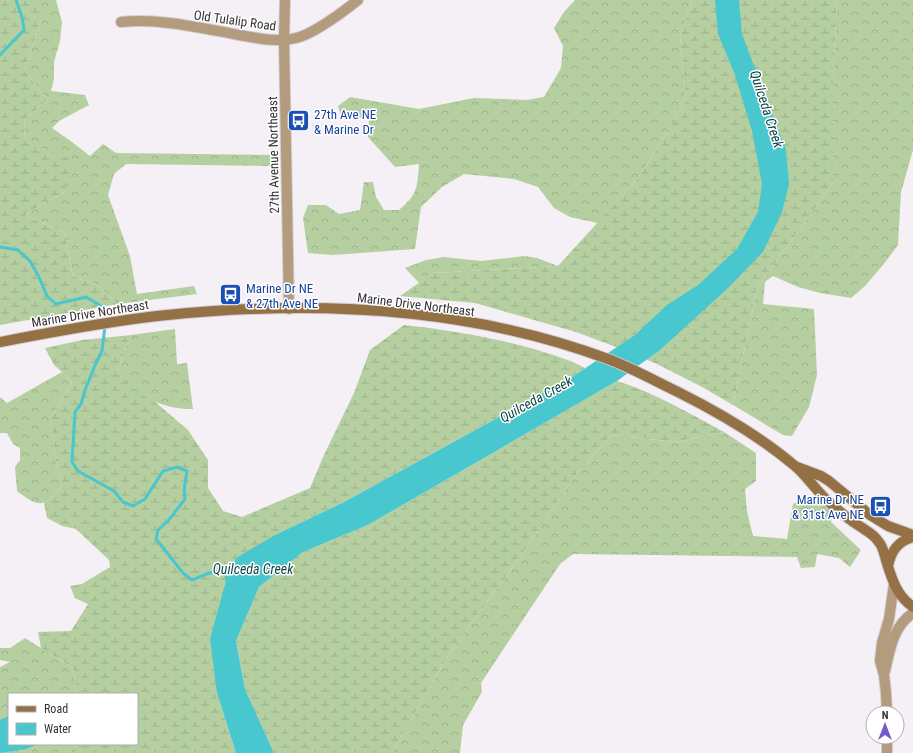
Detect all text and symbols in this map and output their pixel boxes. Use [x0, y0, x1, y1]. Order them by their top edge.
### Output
street label: Old Tulalip Road [193, 7, 277, 34]
water label: Quilceda Creek [747, 68, 787, 151]
street label: 27th Avenue Northeast [265, 96, 282, 214]
place label: 27th Ave NE & Marine Dr [314, 107, 376, 137]
bus stop icon: 27th Ave NE & Marine Dr [285, 108, 311, 134]
place label: Marine Dr NE & 27th Ave NE [246, 281, 318, 311]
bus stop icon: Marine Dr NE & 27th Ave NE [217, 282, 243, 308]
street label: Marine Drive Northeast [356, 290, 476, 319]
street label: Marine Drive Northeast [30, 297, 150, 330]
water label: Quilceda Creek [497, 372, 576, 426]
place label: Marine Dr NE & 31st Ave NE [792, 492, 864, 522]
bus stop icon: Marine Dr NE & 31st Ave NE [867, 493, 893, 519]
water label: Quilceda Creek [213, 561, 294, 577]
legend [8, 693, 138, 745]
text: Road [44, 702, 68, 716]
north arrow [865, 705, 905, 745]
text: N [882, 709, 889, 722]
text: Water [44, 722, 72, 736]

